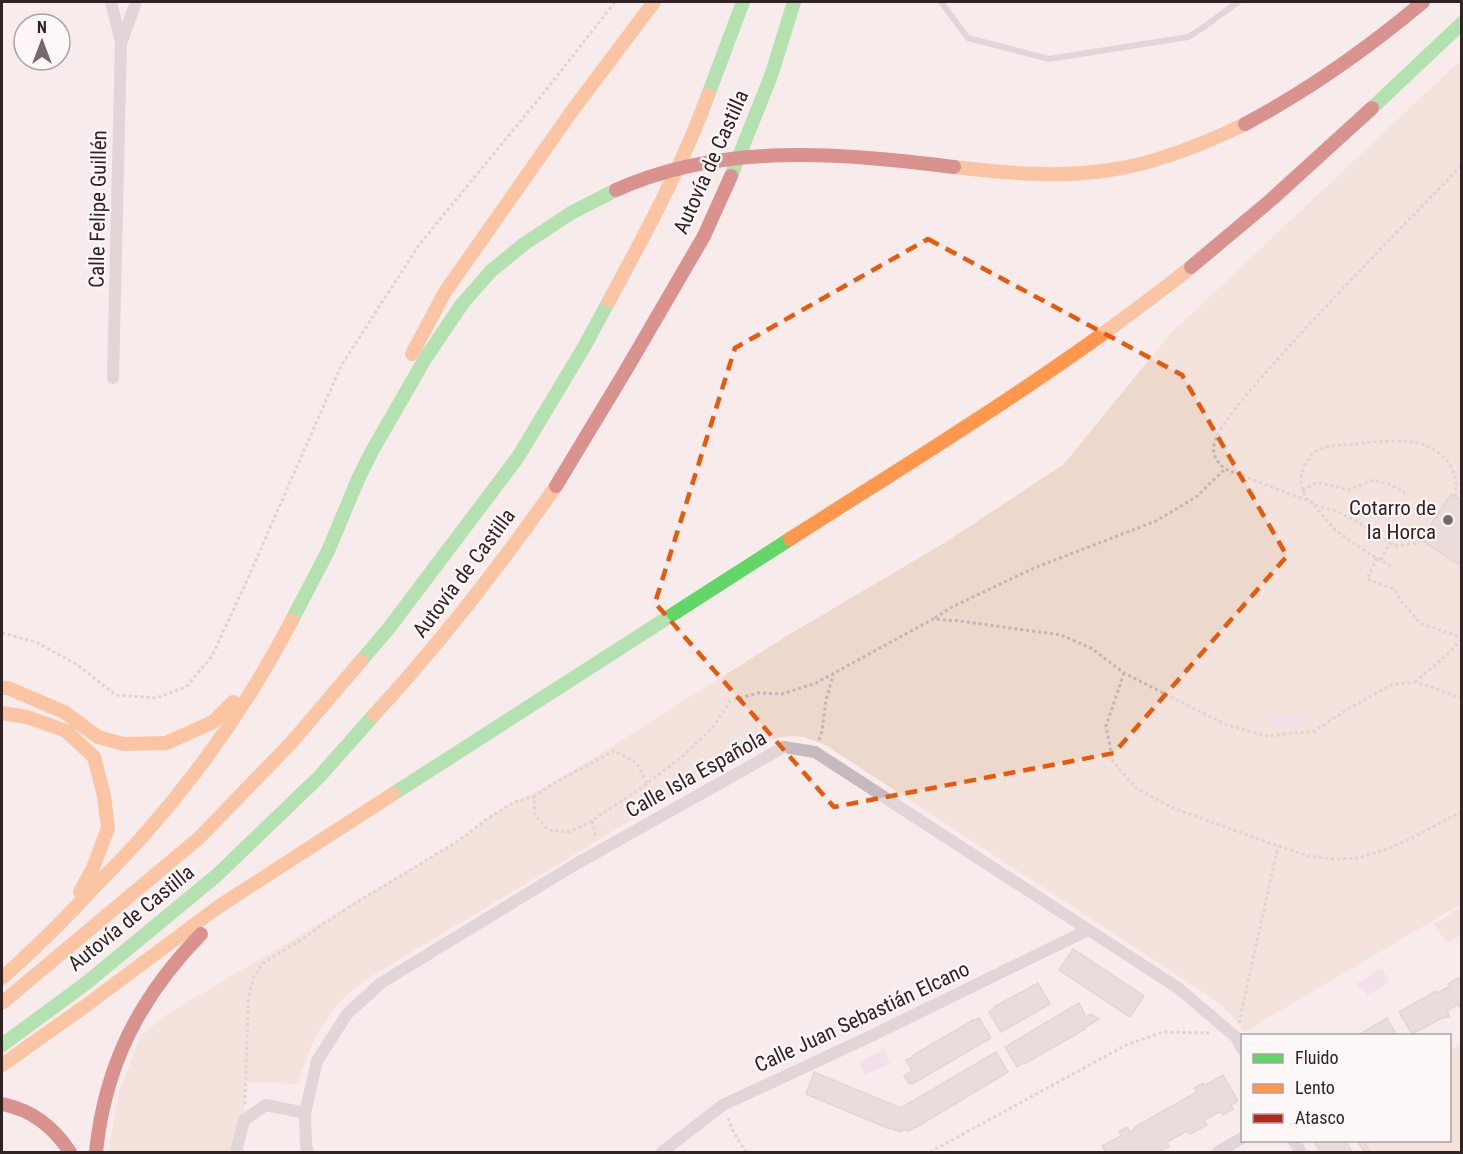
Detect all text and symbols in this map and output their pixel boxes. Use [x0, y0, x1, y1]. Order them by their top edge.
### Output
north arrow [12, 12, 72, 72]
text: N [37, 18, 47, 37]
street label: Autovía de Castilla [669, 86, 753, 238]
street label: Calle Felipe Guillén [85, 130, 111, 288]
place label: Cotarro de la Horca [1349, 496, 1436, 544]
street label: Autovía de Castilla [408, 504, 520, 642]
marker: Cotarro de la Horca [1441, 513, 1455, 527]
street label: Calle Isla Española [622, 725, 770, 823]
street label: Autovía de Castilla [63, 860, 199, 976]
street label: Calle Juan Sebastián Elcano [751, 957, 973, 1077]
legend [1241, 1034, 1451, 1142]
text: Fluido [1295, 1047, 1339, 1068]
text: Lento [1295, 1077, 1335, 1098]
text: Atasco [1295, 1107, 1345, 1128]

